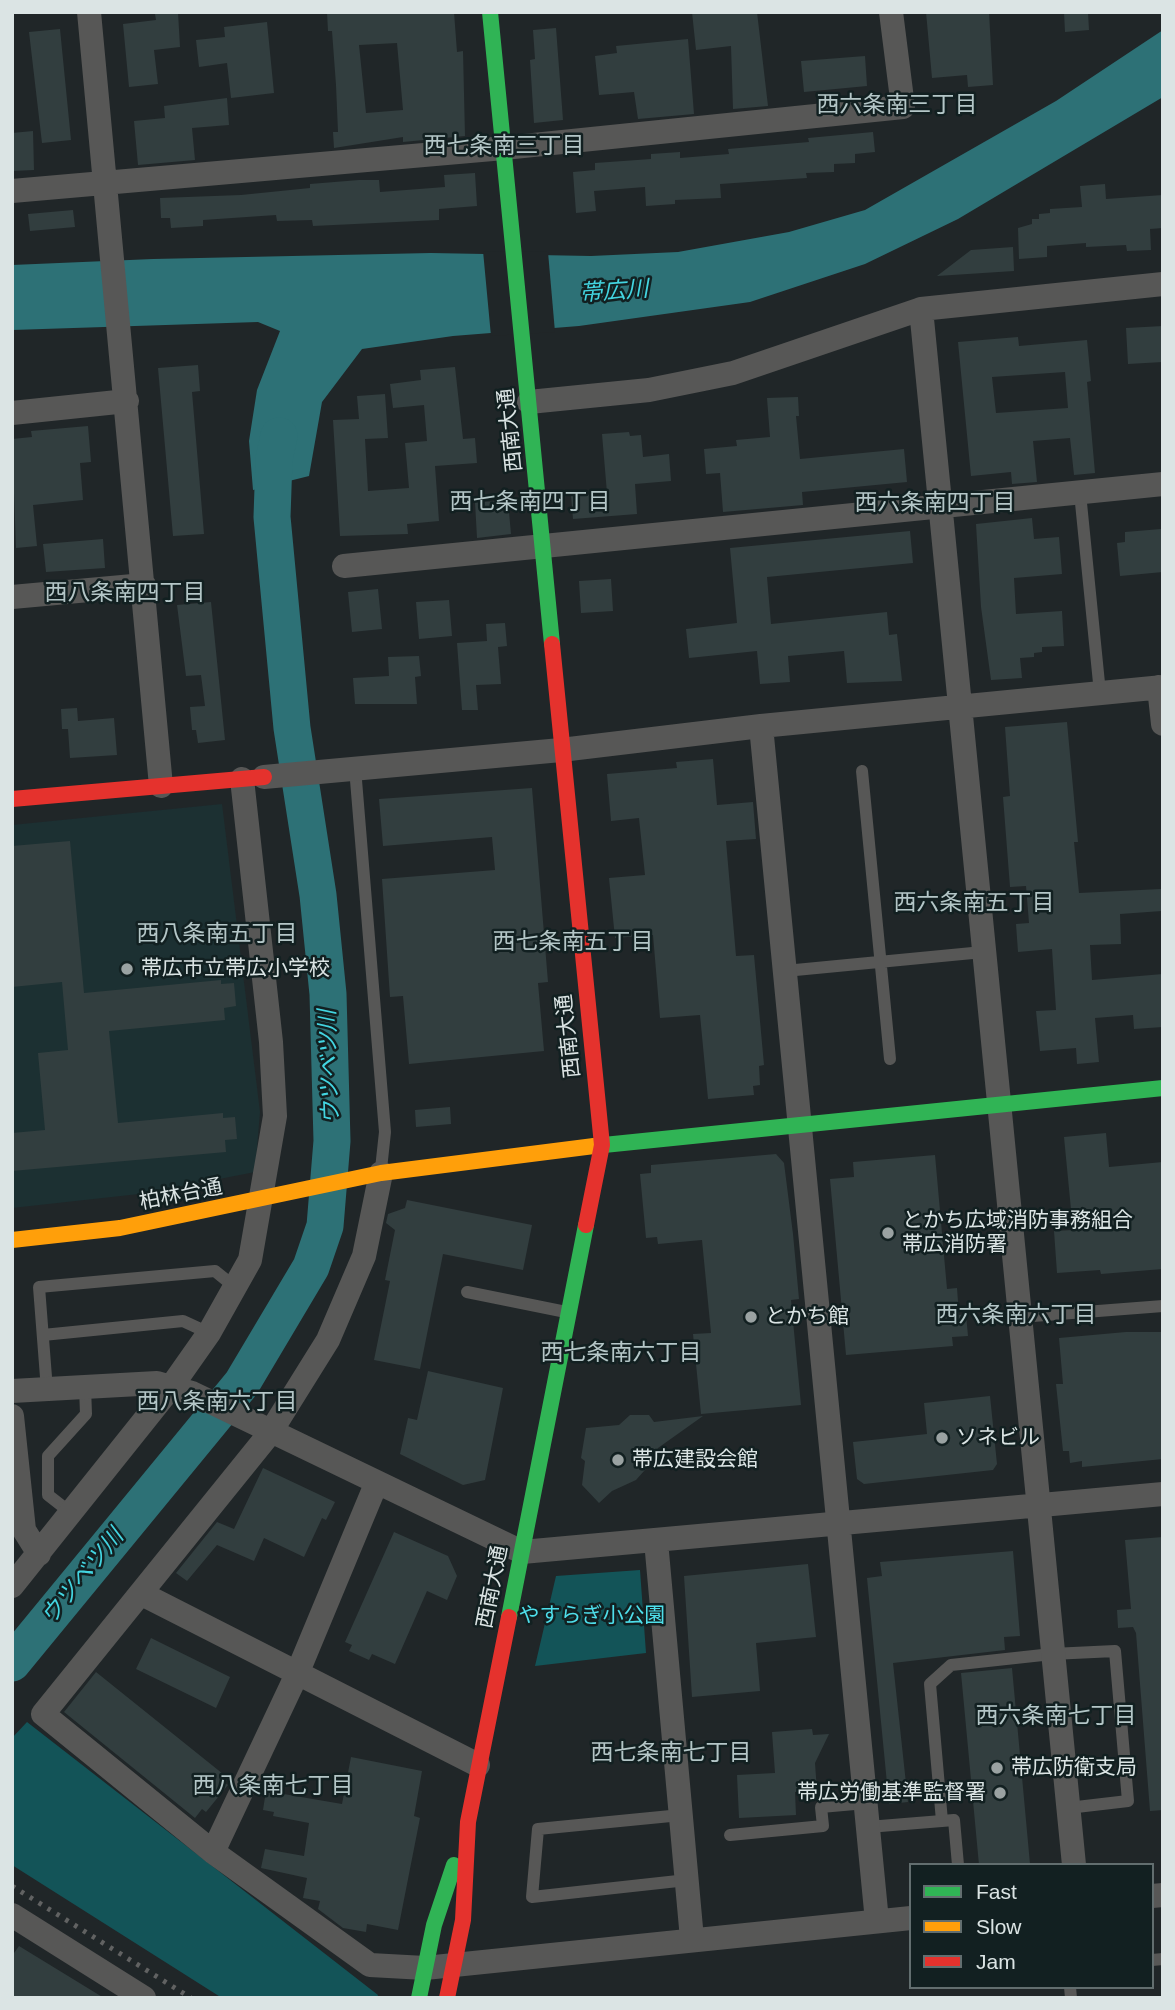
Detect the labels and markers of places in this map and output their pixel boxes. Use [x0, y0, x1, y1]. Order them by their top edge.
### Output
place label: 帯広市立帯広小学校 [141, 956, 330, 982]
marker: 帯広市立帯広小学校 [119, 961, 135, 977]
place label: とかち広域消防事務組合 帯広消防署 [902, 1208, 1133, 1258]
marker: とかち広域消防事務組合 帯広消防署 [880, 1225, 896, 1241]
place label: とかち館 [765, 1304, 849, 1330]
marker: とかち館 [743, 1309, 759, 1325]
place label: ソネビル [956, 1425, 1040, 1451]
marker: ソネビル [934, 1430, 950, 1446]
place label: 帯広建設会館 [632, 1447, 758, 1473]
marker: 帯広建設会館 [610, 1452, 626, 1468]
place label: 帯広防衛支局 [1011, 1755, 1137, 1781]
marker: 帯広防衛支局 [989, 1760, 1005, 1776]
place label: 帯広労働基準監督署 [797, 1780, 986, 1806]
marker: 帯広労働基準監督署 [992, 1785, 1008, 1801]

